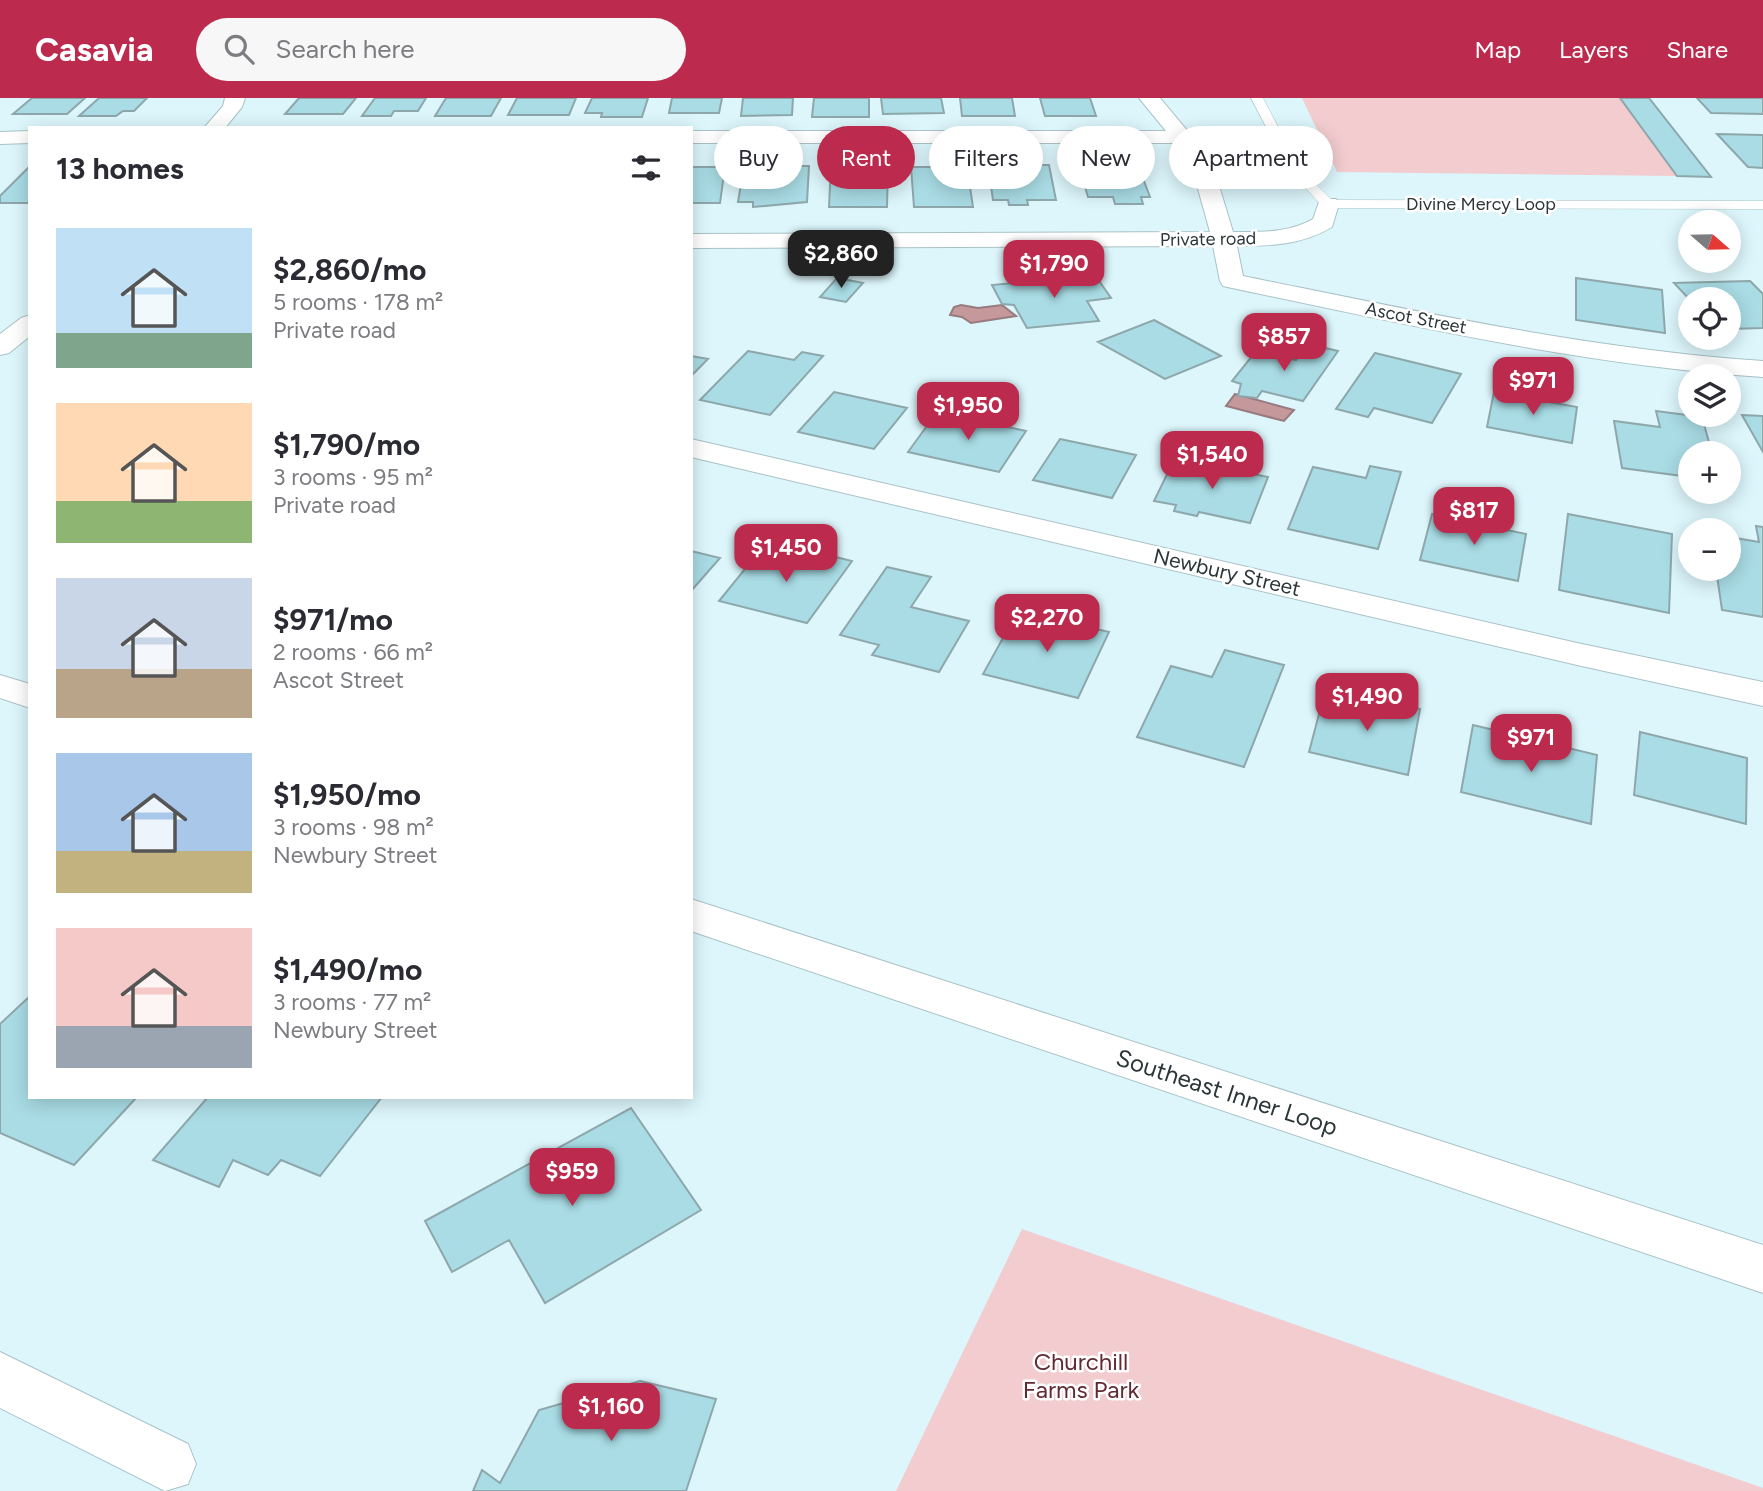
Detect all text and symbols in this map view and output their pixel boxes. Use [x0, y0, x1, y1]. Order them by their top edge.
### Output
search box [196, 18, 686, 81]
text: Casavia [35, 30, 154, 69]
icon: search [220, 30, 258, 68]
text: Search here [276, 33, 415, 65]
text: Map [1474, 35, 1521, 64]
text: Layers [1559, 35, 1628, 64]
text: Share [1666, 35, 1728, 64]
chip: Buy [714, 126, 803, 189]
chip: Rent [817, 126, 915, 189]
chip: Filters [929, 126, 1043, 189]
chip: New [1057, 126, 1155, 189]
chip: Apartment [1169, 126, 1333, 189]
icon: filters [627, 149, 665, 187]
text: 13 homes [56, 150, 184, 187]
street label: Divine Mercy Loop [1406, 193, 1556, 215]
north arrow [1678, 210, 1741, 273]
map controls [1678, 210, 1741, 581]
street label: Private road [1160, 227, 1256, 251]
pin: $2,860 [784, 230, 898, 290]
text: $2,860 [804, 239, 878, 267]
pin: $1,790 [997, 240, 1111, 300]
text: $1,790 [1019, 249, 1089, 277]
text: $2,860/mo [273, 251, 426, 288]
icon: home [112, 256, 196, 340]
button: locate [1678, 287, 1741, 350]
text: 5 rooms · 178 m² [273, 288, 443, 316]
street label: Ascot Street [1364, 297, 1469, 339]
pin: $857 [1243, 314, 1325, 373]
text: Private road [273, 316, 396, 344]
text: $857 [1258, 322, 1310, 350]
pin: $971 [1492, 358, 1574, 417]
button: layers [1678, 364, 1741, 427]
text: $971 [1509, 366, 1557, 394]
pin: $1,950 [911, 382, 1025, 442]
text: $1,950 [933, 391, 1003, 419]
text: $1,790/mo [273, 426, 420, 463]
icon: home [112, 431, 196, 515]
pin: $1,540 [1155, 432, 1269, 491]
text: $1,540 [1176, 440, 1248, 468]
button: + [1678, 441, 1741, 504]
text: 3 rooms · 95 m² [273, 463, 433, 491]
pin: $817 [1433, 488, 1515, 547]
text: Private road [273, 491, 396, 519]
text: $817 [1449, 496, 1499, 524]
button: − [1678, 518, 1741, 581]
pin: $1,450 [729, 524, 843, 584]
text: $1,450 [750, 533, 822, 561]
street label: Newbury Street [1151, 543, 1303, 601]
pin: $2,270 [990, 594, 1104, 654]
text: $971/mo [273, 601, 393, 638]
text: $2,270 [1011, 603, 1083, 631]
icon: home [112, 606, 196, 690]
text: 2 rooms · 66 m² [273, 638, 433, 666]
text: Ascot Street [273, 666, 404, 694]
pin: $1,490 [1310, 674, 1424, 733]
text: $1,490 [1331, 682, 1403, 710]
pin: $971 [1490, 714, 1572, 774]
text: $971 [1507, 723, 1555, 751]
text: $1,950/mo [273, 776, 421, 813]
icon: home [112, 781, 196, 865]
text: 3 rooms · 98 m² [273, 813, 434, 841]
text: Newbury Street [273, 841, 437, 869]
text: $1,490/mo [273, 951, 422, 988]
icon: home [112, 956, 196, 1040]
text: 3 rooms · 77 m² [273, 988, 431, 1016]
text: Newbury Street [273, 1016, 437, 1044]
street label: Southeast Inner Loop [1113, 1043, 1341, 1141]
pin: $959 [531, 1148, 613, 1208]
text: $959 [546, 1157, 598, 1185]
park label: Churchill Farms Park [1023, 1347, 1140, 1404]
pin: $1,160 [554, 1384, 668, 1443]
text: $1,160 [578, 1392, 644, 1420]

